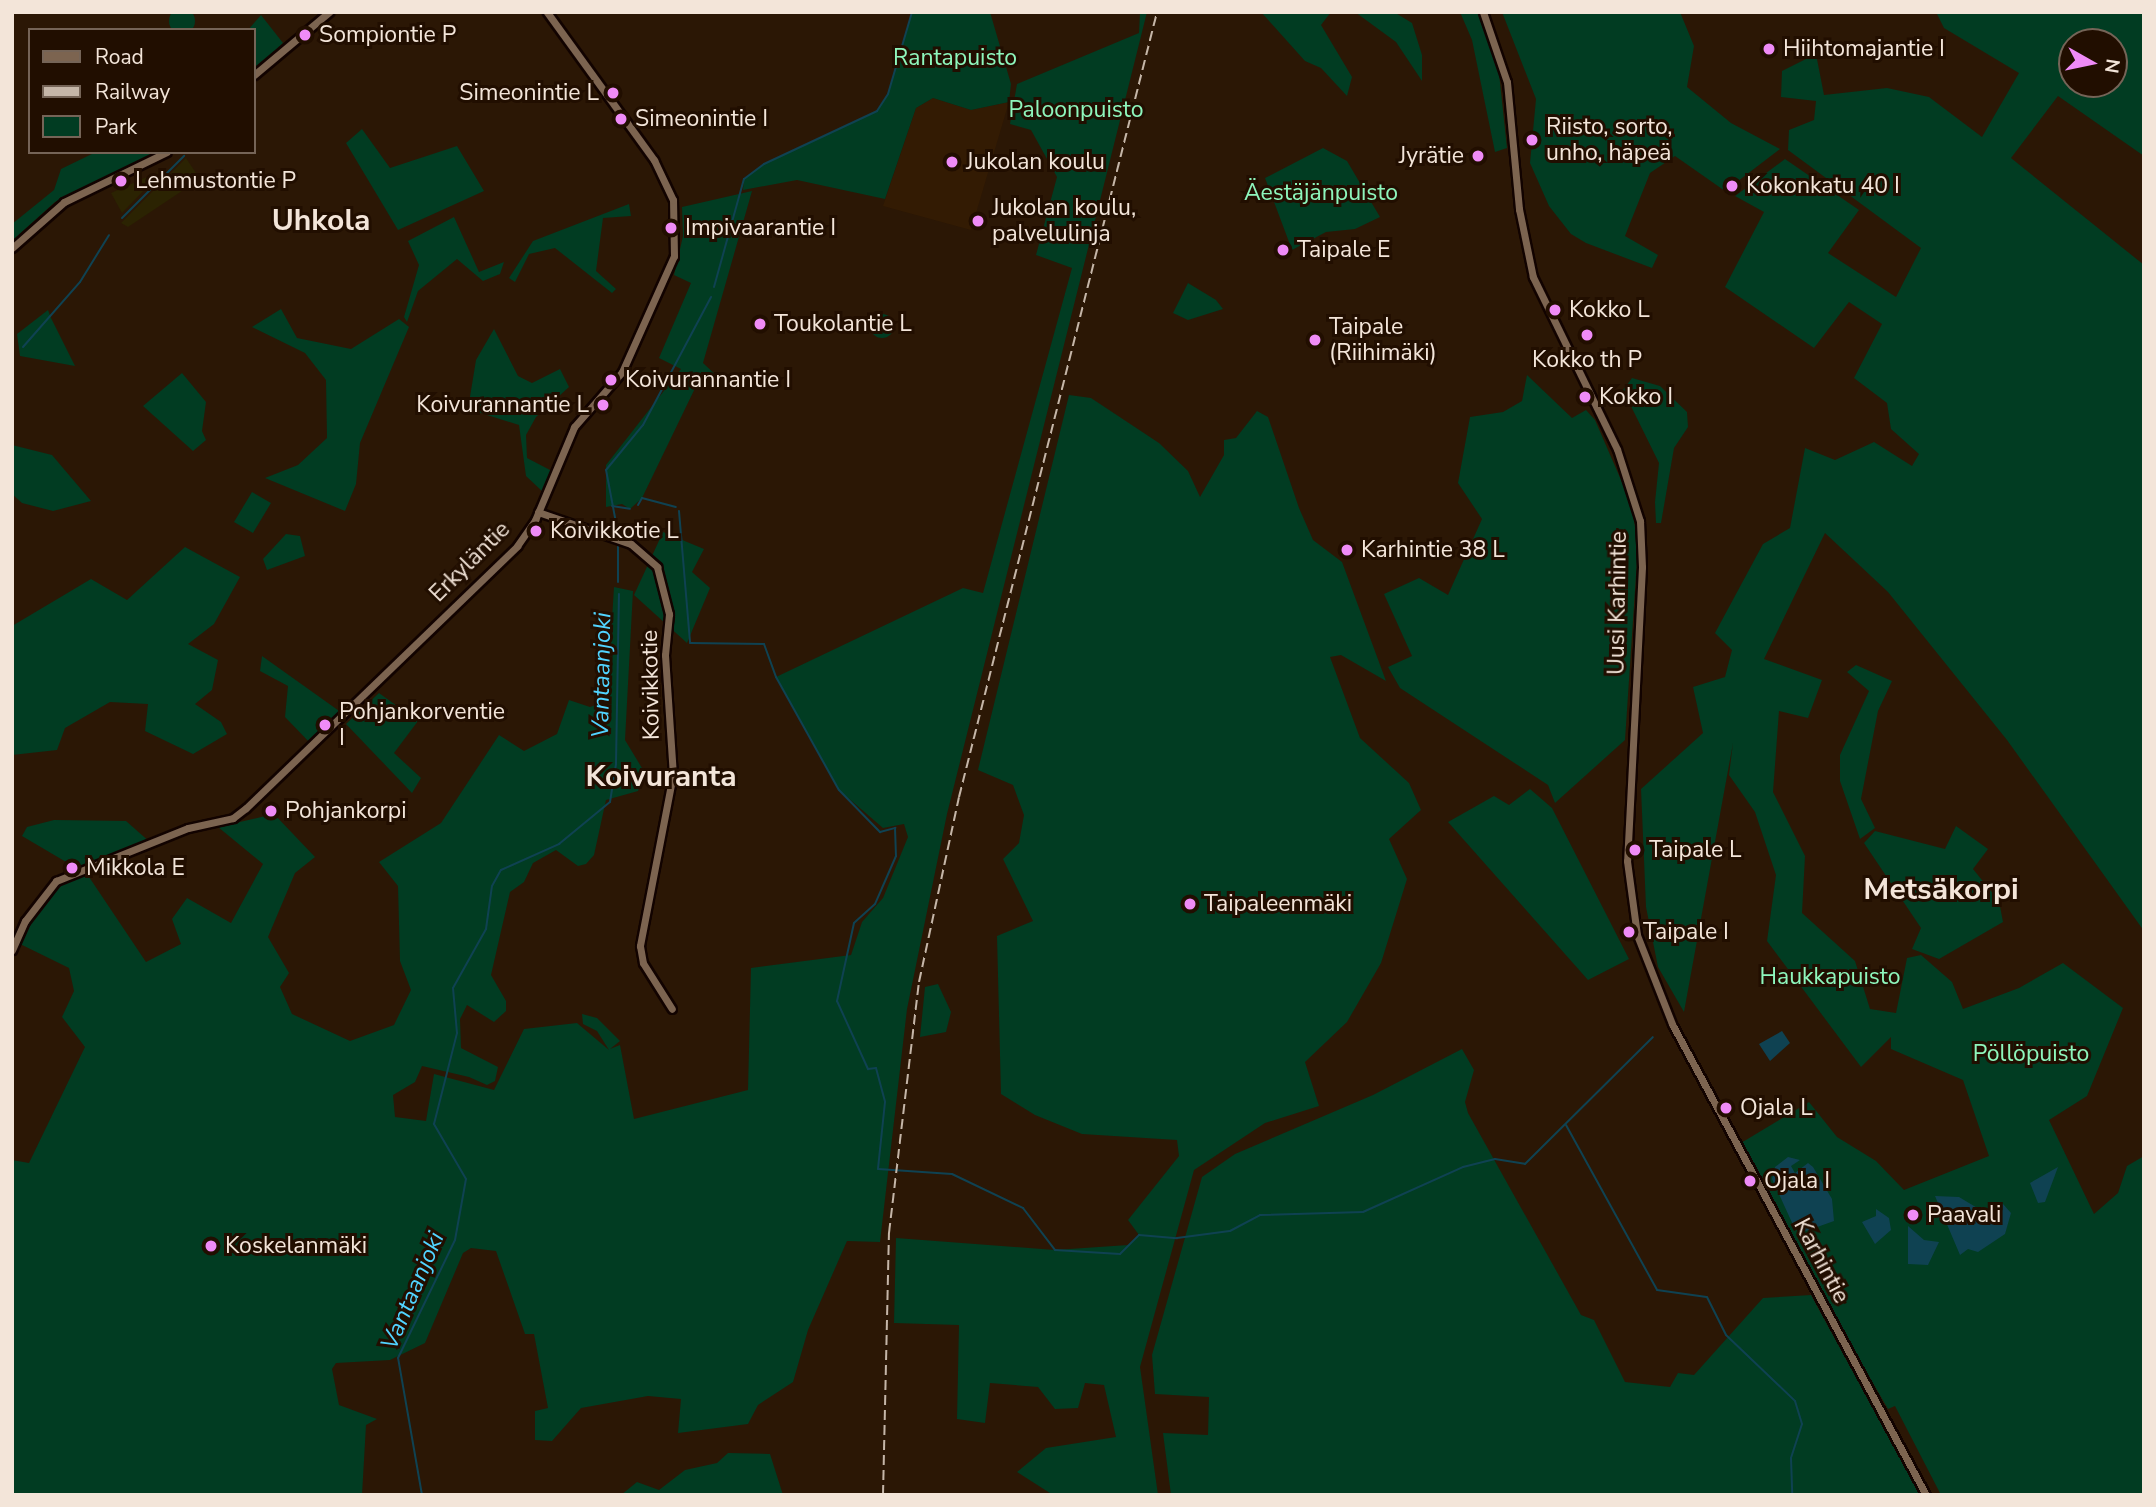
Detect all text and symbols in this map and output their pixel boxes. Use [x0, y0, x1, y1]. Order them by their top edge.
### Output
place label: Sompiontie P [319, 21, 456, 49]
marker: Sompiontie P [297, 27, 313, 43]
legend [28, 28, 256, 154]
north arrow [2058, 28, 2128, 98]
place label: Hiihtomajantie I [1783, 35, 1945, 63]
marker: Hiihtomajantie I [1761, 41, 1777, 57]
text: Road [95, 43, 144, 71]
park label: Rantapuisto [893, 44, 1017, 72]
text: N [2098, 57, 2126, 75]
text: Railway [95, 78, 170, 106]
place label: Simeonintie L [459, 79, 599, 107]
marker: Simeonintie L [605, 85, 621, 101]
park label: Paloonpuisto [1009, 96, 1143, 124]
place label: Simeonintie I [635, 105, 768, 133]
marker: Simeonintie I [613, 111, 629, 127]
text: Park [95, 113, 137, 141]
place label: Riisto, sorto, unho, häpeä [1546, 113, 1673, 167]
marker: Riisto, sorto, unho, häpeä [1524, 132, 1540, 148]
place label: Jyrätie [1399, 142, 1464, 170]
place label: Jukolan koulu [966, 148, 1105, 176]
marker: Jyrätie [1470, 148, 1486, 164]
marker: Jukolan koulu [944, 154, 960, 170]
place label: Lehmustontie P [135, 167, 296, 195]
place label: Kokonkatu 40 I [1746, 172, 1900, 200]
marker: Lehmustontie P [113, 173, 129, 189]
marker: Kokonkatu 40 I [1724, 178, 1740, 194]
park label: Äestäjänpuisto [1244, 179, 1398, 207]
place label: Jukolan koulu, palvelulinja [992, 194, 1136, 248]
district label: Uhkola [272, 203, 370, 239]
marker: Jukolan koulu, palvelulinja [970, 213, 986, 229]
place label: Impivaarantie I [685, 214, 836, 242]
marker: Impivaarantie I [663, 220, 679, 236]
place label: Taipale E [1297, 236, 1390, 264]
marker: Taipale E [1275, 242, 1291, 258]
place label: Kokko L [1569, 296, 1650, 324]
marker: Kokko L [1547, 302, 1563, 318]
place label: Toukolantie L [774, 310, 912, 338]
place label: Taipale (Riihimäki) [1329, 313, 1437, 367]
marker: Toukolantie L [752, 316, 768, 332]
marker: Kokko th P [1579, 327, 1595, 343]
marker: Taipale (Riihimäki) [1307, 332, 1323, 348]
place label: Kokko th P [1532, 346, 1642, 374]
place label: Koivurannantie I [625, 366, 791, 394]
marker: Koivurannantie I [603, 372, 619, 388]
place label: Kokko I [1599, 383, 1673, 411]
marker: Kokko I [1577, 389, 1593, 405]
place label: Koivurannantie L [416, 391, 589, 419]
marker: Koivurannantie L [595, 397, 611, 413]
street label: Erkyläntie [424, 516, 516, 608]
place label: Koivikkotie L [550, 517, 679, 545]
marker: Koivikkotie L [528, 523, 544, 539]
street label: Uusi Karhintie [1603, 531, 1633, 675]
place label: Karhintie 38 L [1361, 536, 1505, 564]
marker: Karhintie 38 L [1339, 542, 1355, 558]
water label: Vantaanjoki [587, 612, 617, 738]
street label: Koivikkotie [636, 630, 666, 740]
place label: Pohjankorventie I [339, 698, 505, 752]
marker: Pohjankorventie I [317, 717, 333, 733]
district label: Koivuranta [585, 759, 737, 795]
place label: Pohjankorpi [285, 797, 407, 825]
marker: Pohjankorpi [263, 803, 279, 819]
place label: Taipale L [1649, 836, 1742, 864]
marker: Taipale L [1627, 842, 1643, 858]
place label: Mikkola E [86, 854, 185, 882]
marker: Mikkola E [64, 860, 80, 876]
district label: Metsäkorpi [1863, 872, 2019, 908]
place label: Taipaleenmäki [1204, 890, 1352, 918]
marker: Taipaleenmäki [1182, 896, 1198, 912]
place label: Taipale I [1643, 918, 1729, 946]
marker: Taipale I [1621, 924, 1637, 940]
park label: Haukkapuisto [1760, 963, 1900, 991]
park label: Pöllöpuisto [1973, 1040, 2089, 1068]
place label: Ojala L [1740, 1094, 1813, 1122]
marker: Ojala L [1718, 1100, 1734, 1116]
place label: Ojala I [1764, 1167, 1830, 1195]
marker: Ojala I [1742, 1173, 1758, 1189]
place label: Paavali [1927, 1201, 2001, 1229]
marker: Paavali [1905, 1207, 1921, 1223]
street label: Karhintie [1787, 1214, 1855, 1308]
water label: Vantaanjoki [375, 1228, 451, 1354]
place label: Koskelanmäki [225, 1232, 367, 1260]
marker: Koskelanmäki [203, 1238, 219, 1254]

